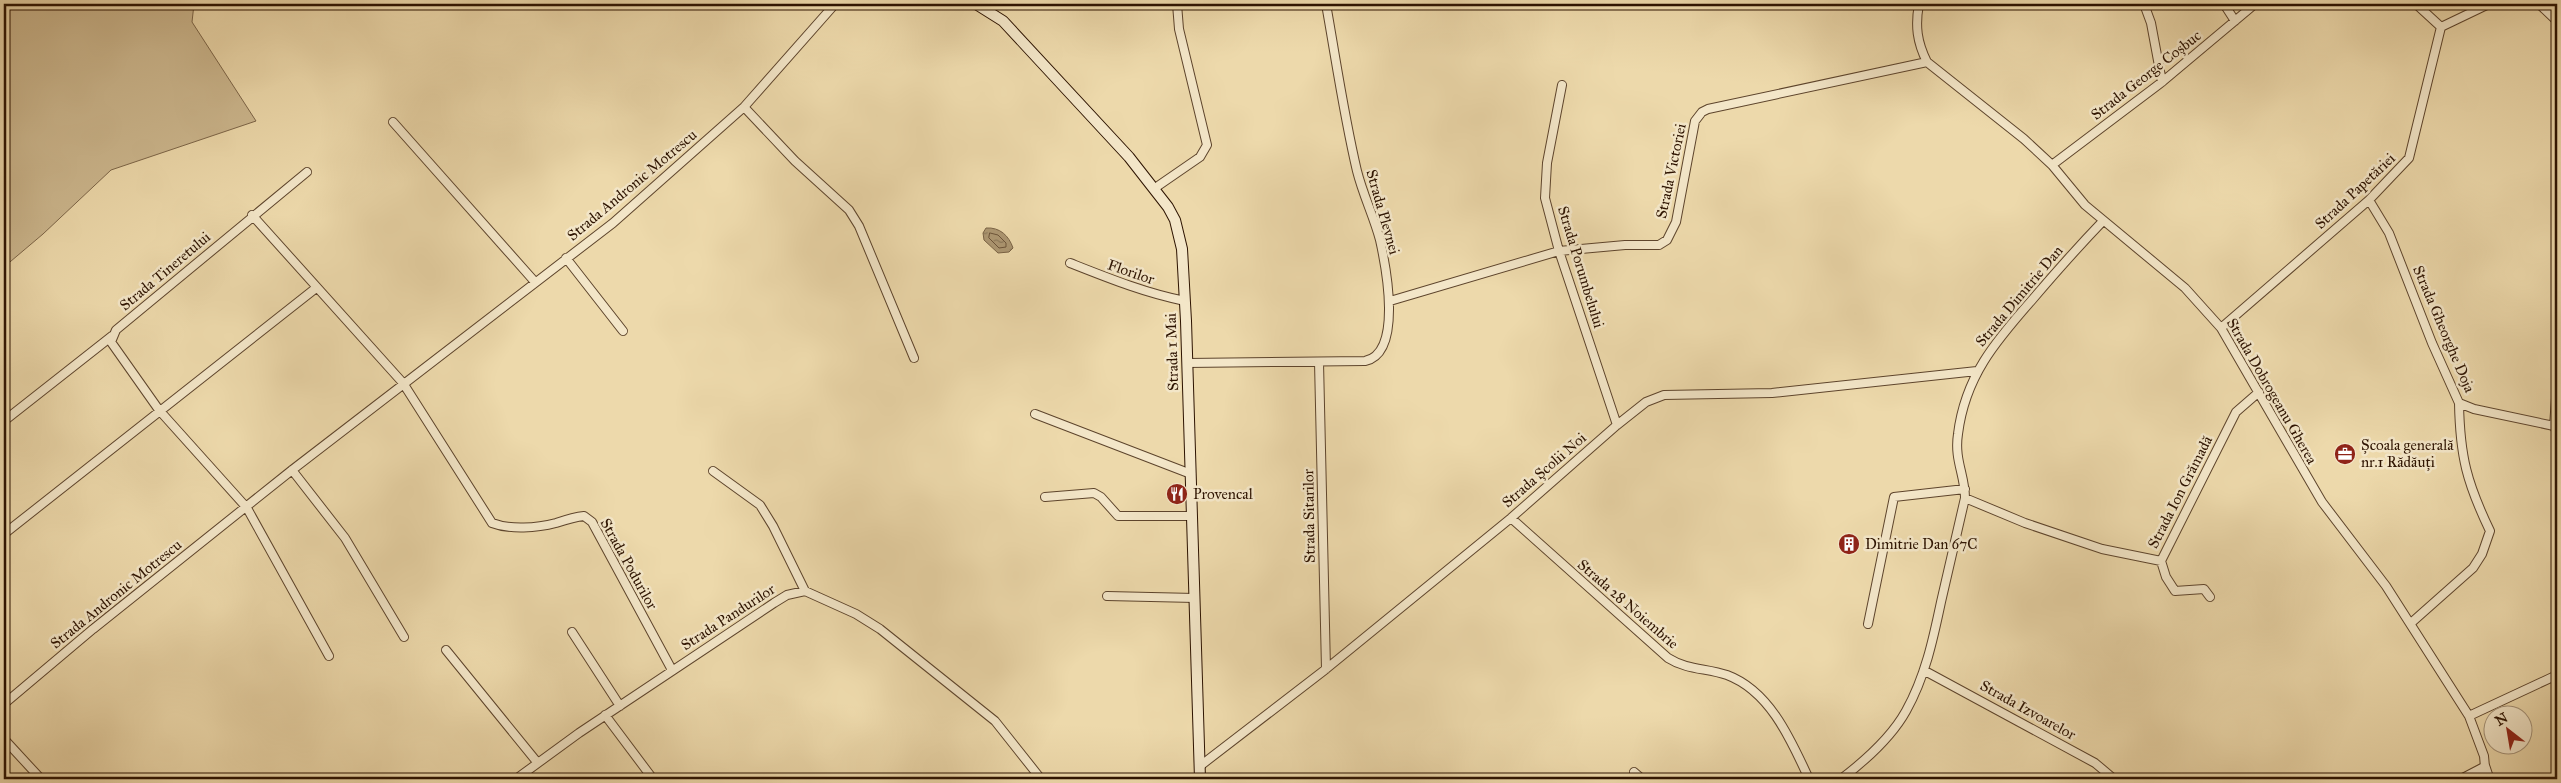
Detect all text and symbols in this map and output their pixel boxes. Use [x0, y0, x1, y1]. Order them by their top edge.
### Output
street label: Strada George Coșbuc [2087, 26, 2205, 124]
street label: Strada Victoriei [1652, 122, 1690, 220]
street label: Strada Andronic Motrescu [564, 126, 700, 244]
street label: Strada Papetăriei [2311, 149, 2399, 233]
street label: Strada Plevnei [1362, 167, 1404, 257]
street label: Strada Porumbelului [1554, 204, 1608, 330]
street label: Strada Tineretului [116, 228, 214, 314]
street label: Strada Dimitrie Dan [1971, 242, 2067, 350]
street label: Florilor [1105, 256, 1157, 289]
street label: Strada Gheorghe Doja [2409, 263, 2479, 396]
street label: Strada 1 Mai [1162, 313, 1182, 391]
street label: Strada Dobrogeanu Gherea [2223, 315, 2321, 468]
street label: Strada Școlii Noi [1498, 429, 1590, 511]
street label: Strada Ion Grămadă [2144, 432, 2216, 551]
place label: Școala generală nr.1 Rădăuți [2361, 436, 2454, 471]
office icon: Școala generală nr.1 Rădăuți [2333, 442, 2357, 466]
street label: Strada Sitarilor [1299, 468, 1319, 563]
restaurant icon: Provencal [1165, 482, 1189, 506]
place label: Provencal [1193, 485, 1254, 503]
street label: Strada Podurilor [597, 515, 662, 613]
building icon: Dimitrie Dan 67C [1837, 532, 1861, 556]
place label: Dimitrie Dan 67C [1865, 535, 1978, 553]
street label: Strada Andronic Motrescu [47, 536, 185, 652]
street label: Strada 28 Noiembrie [1574, 555, 1682, 653]
street label: Strada Pandurilor [678, 580, 779, 654]
street label: Strada Izvoarelor [1977, 676, 2079, 744]
north arrow [2484, 706, 2534, 756]
text: N [2492, 709, 2511, 730]

